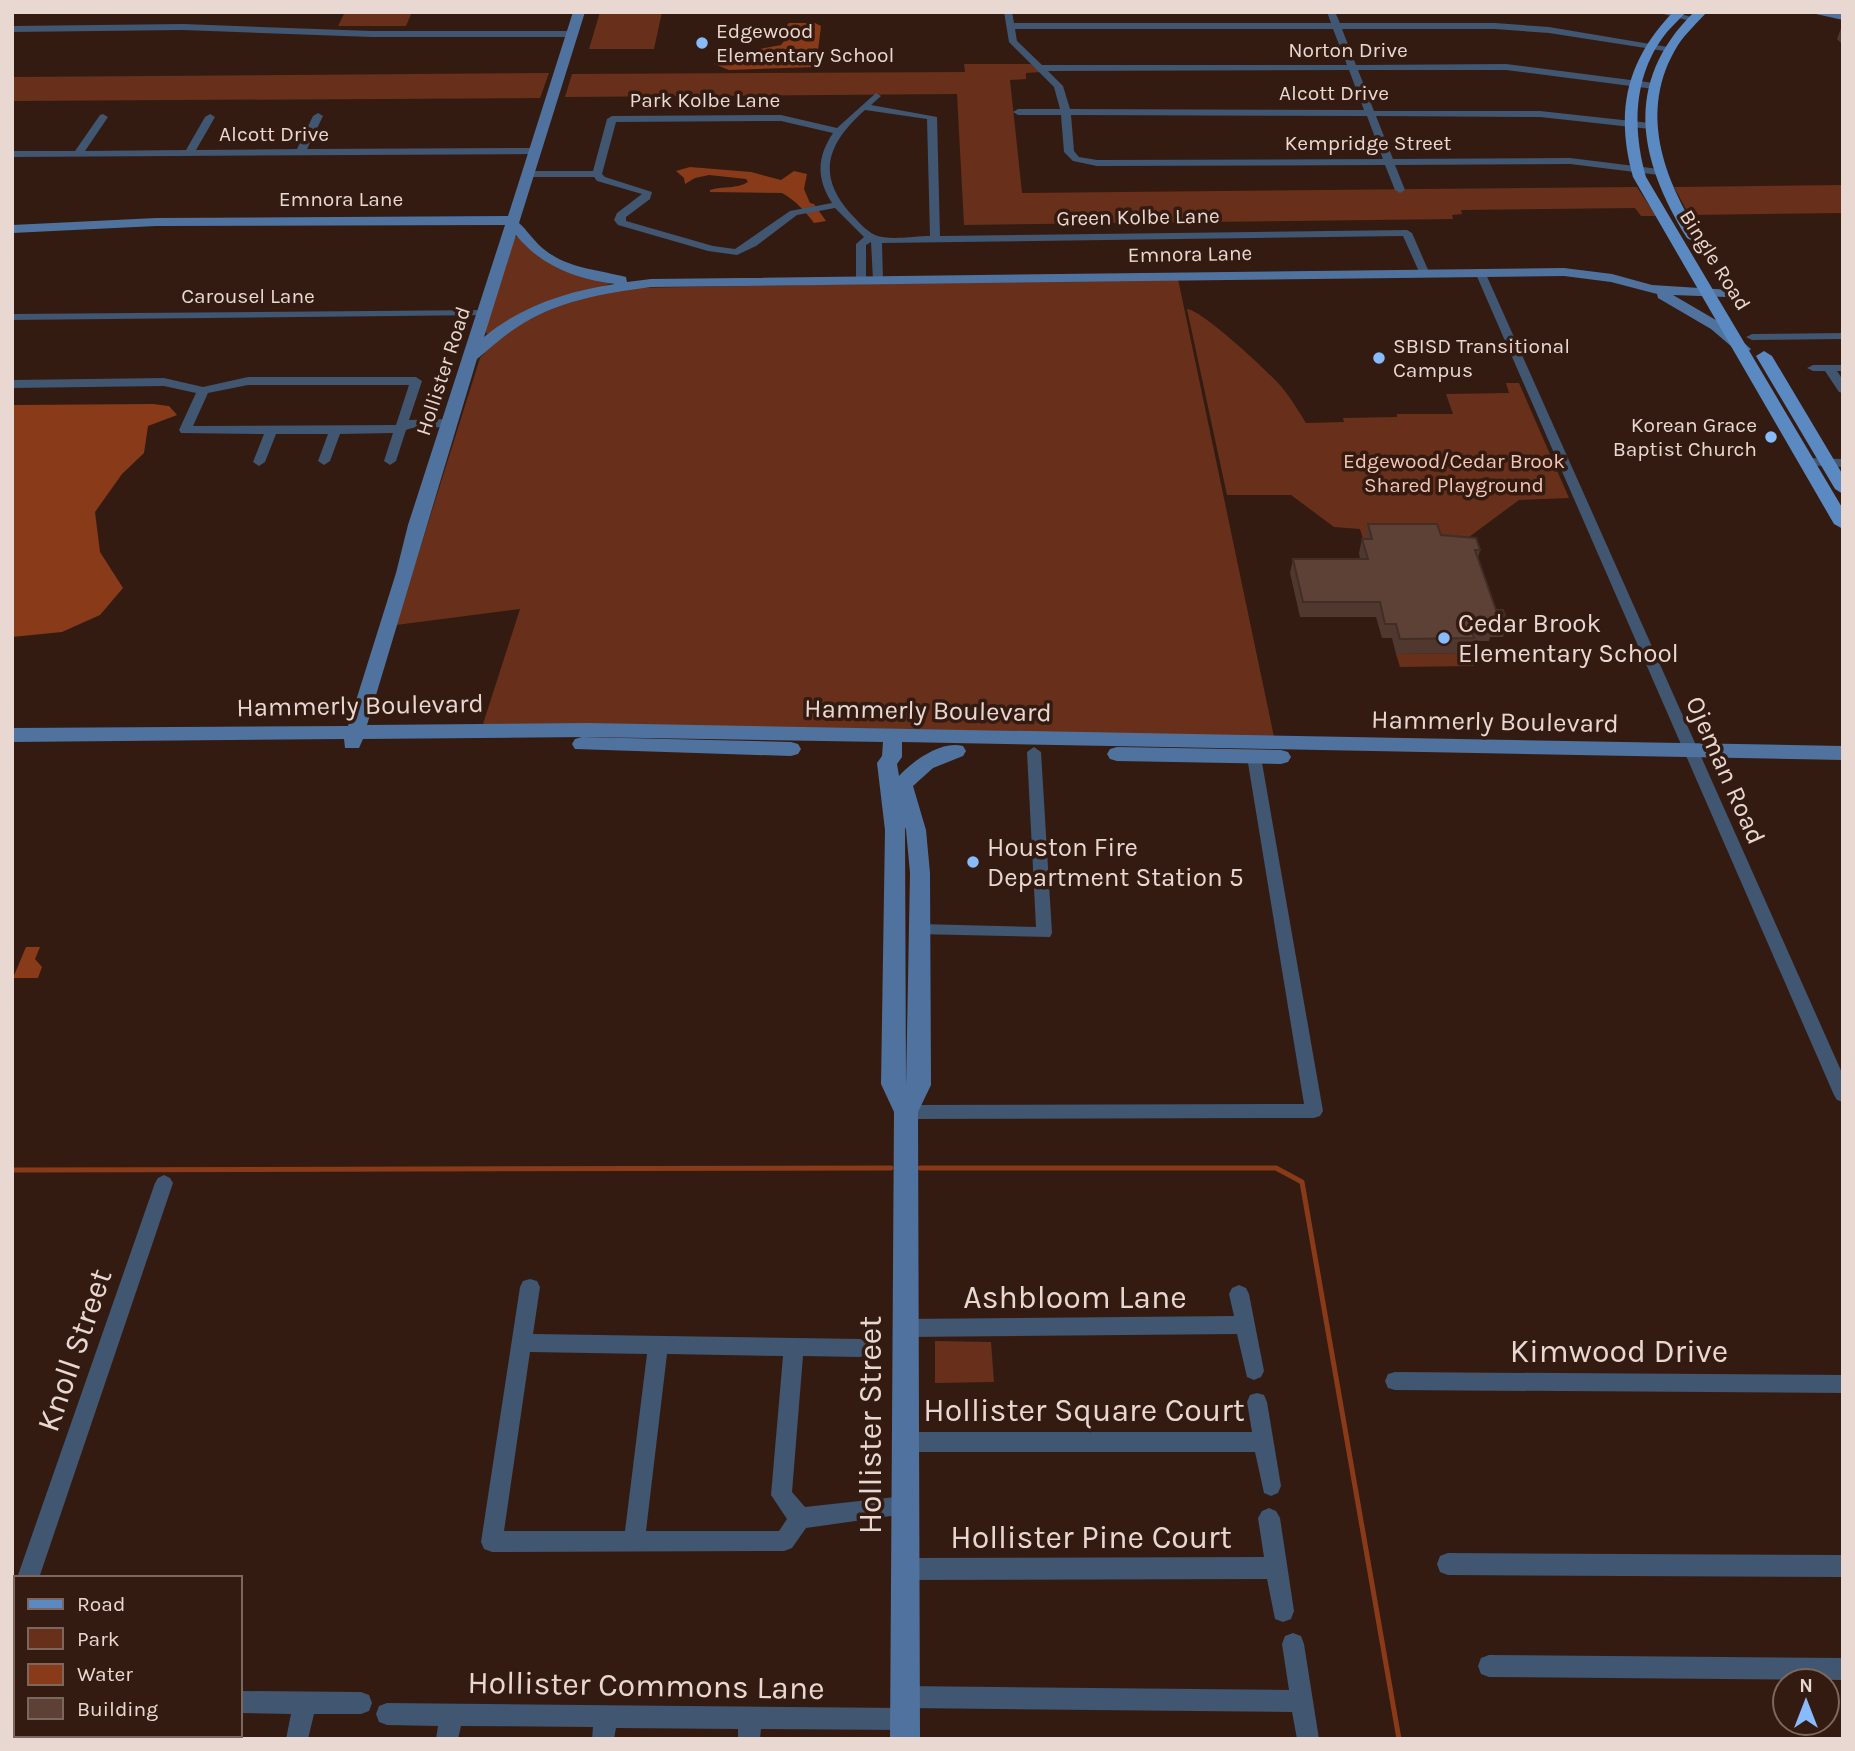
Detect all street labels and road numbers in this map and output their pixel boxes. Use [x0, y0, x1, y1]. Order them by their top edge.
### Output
street label: Norton Drive [1288, 38, 1408, 62]
street label: Alcott Drive [1279, 81, 1389, 105]
street label: Park Kolbe Lane [630, 88, 780, 112]
street label: Alcott Drive [219, 122, 329, 146]
street label: Kempridge Street [1284, 131, 1452, 155]
street label: Emnora Lane [279, 187, 403, 211]
street label: Green Kolbe Lane [1056, 204, 1220, 230]
street label: Bingle Road [1675, 205, 1755, 315]
street label: Emnora Lane [1128, 241, 1252, 267]
street label: Carousel Lane [181, 284, 315, 308]
street label: Hollister Road [411, 303, 475, 439]
street label: Hammerly Boulevard [236, 688, 484, 723]
street label: Ojeman Road [1679, 691, 1772, 849]
street label: Hammerly Boulevard [804, 693, 1052, 728]
street label: Hammerly Boulevard [1371, 704, 1619, 739]
street label: Knoll Street [29, 1264, 120, 1436]
street label: Ashbloom Lane [963, 1279, 1187, 1316]
street label: Hollister Street [852, 1316, 889, 1534]
street label: Kimwood Drive [1510, 1333, 1728, 1370]
street label: Hollister Square Court [923, 1392, 1245, 1429]
street label: Hollister Pine Court [950, 1519, 1232, 1556]
street label: Hollister Commons Lane [467, 1664, 825, 1707]

